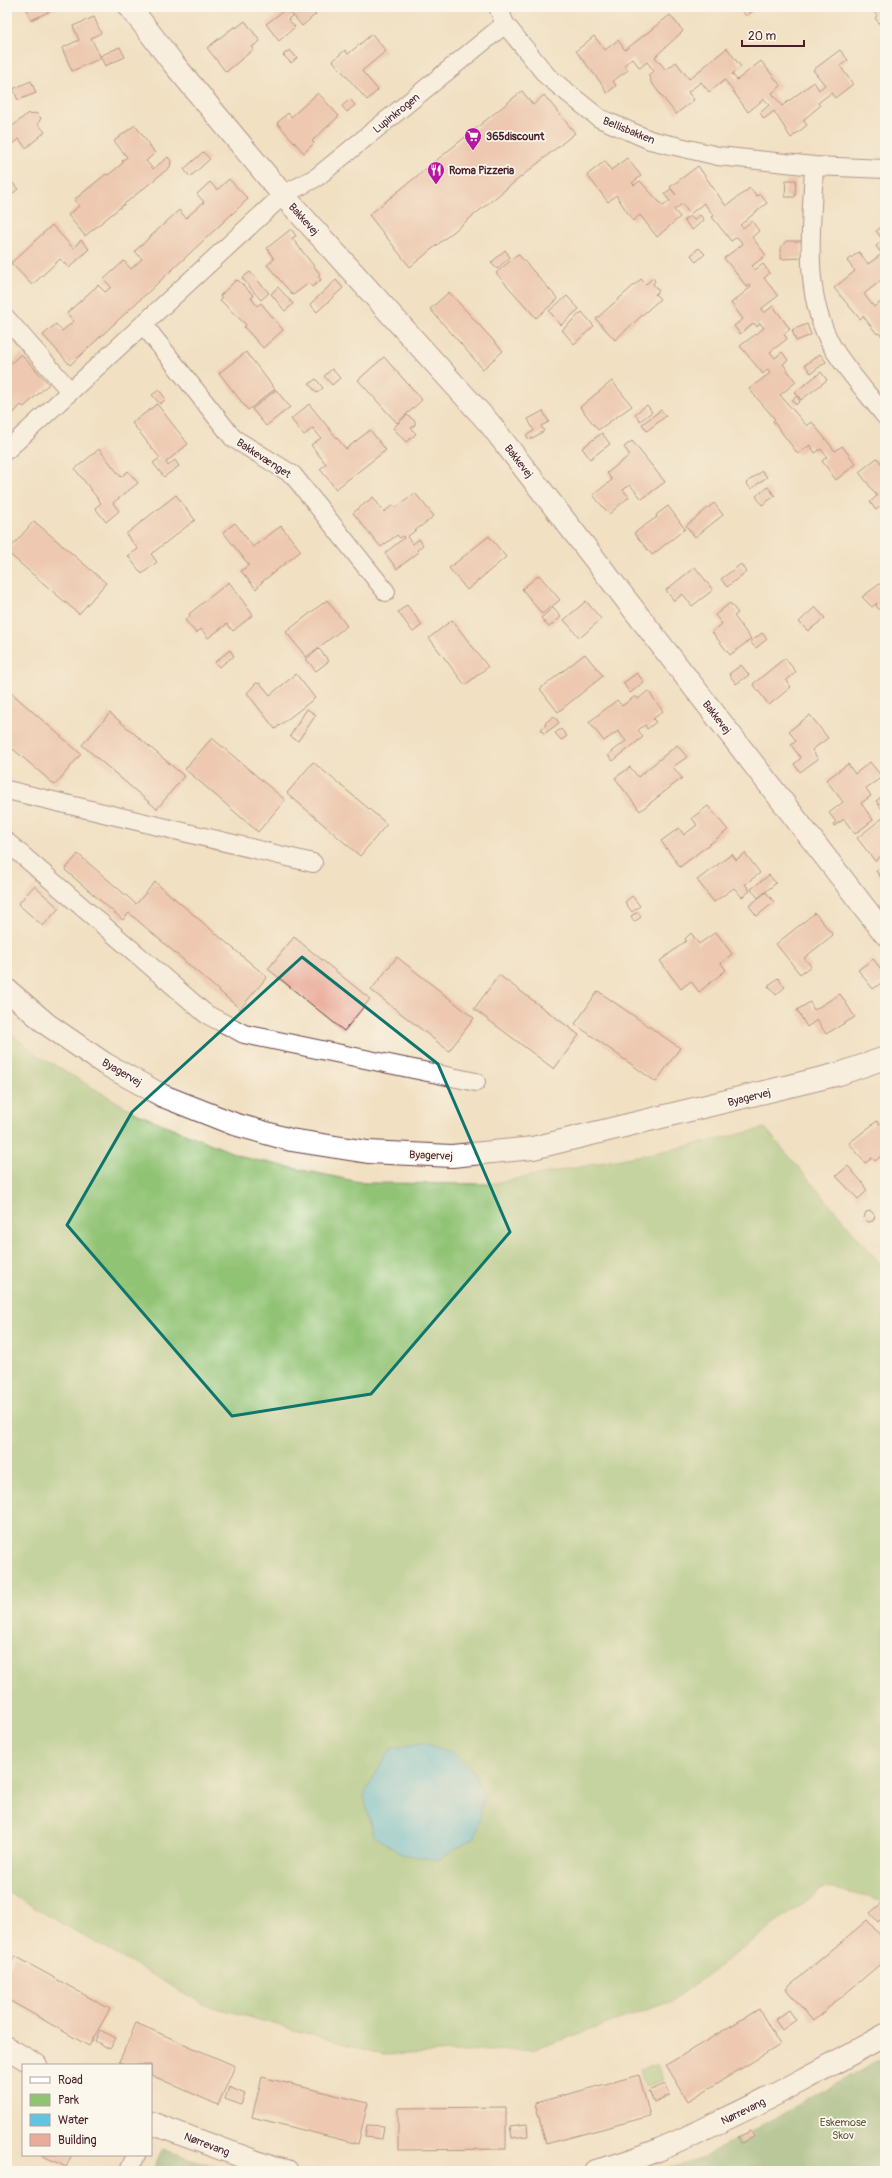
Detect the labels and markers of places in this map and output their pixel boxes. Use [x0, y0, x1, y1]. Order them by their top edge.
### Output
supermarket icon: 365discount [463, 126, 483, 151]
place label: 365discount [486, 130, 545, 143]
restaurant icon: Roma Pizzeria [426, 160, 446, 185]
place label: Roma Pizzeria [449, 164, 514, 177]

